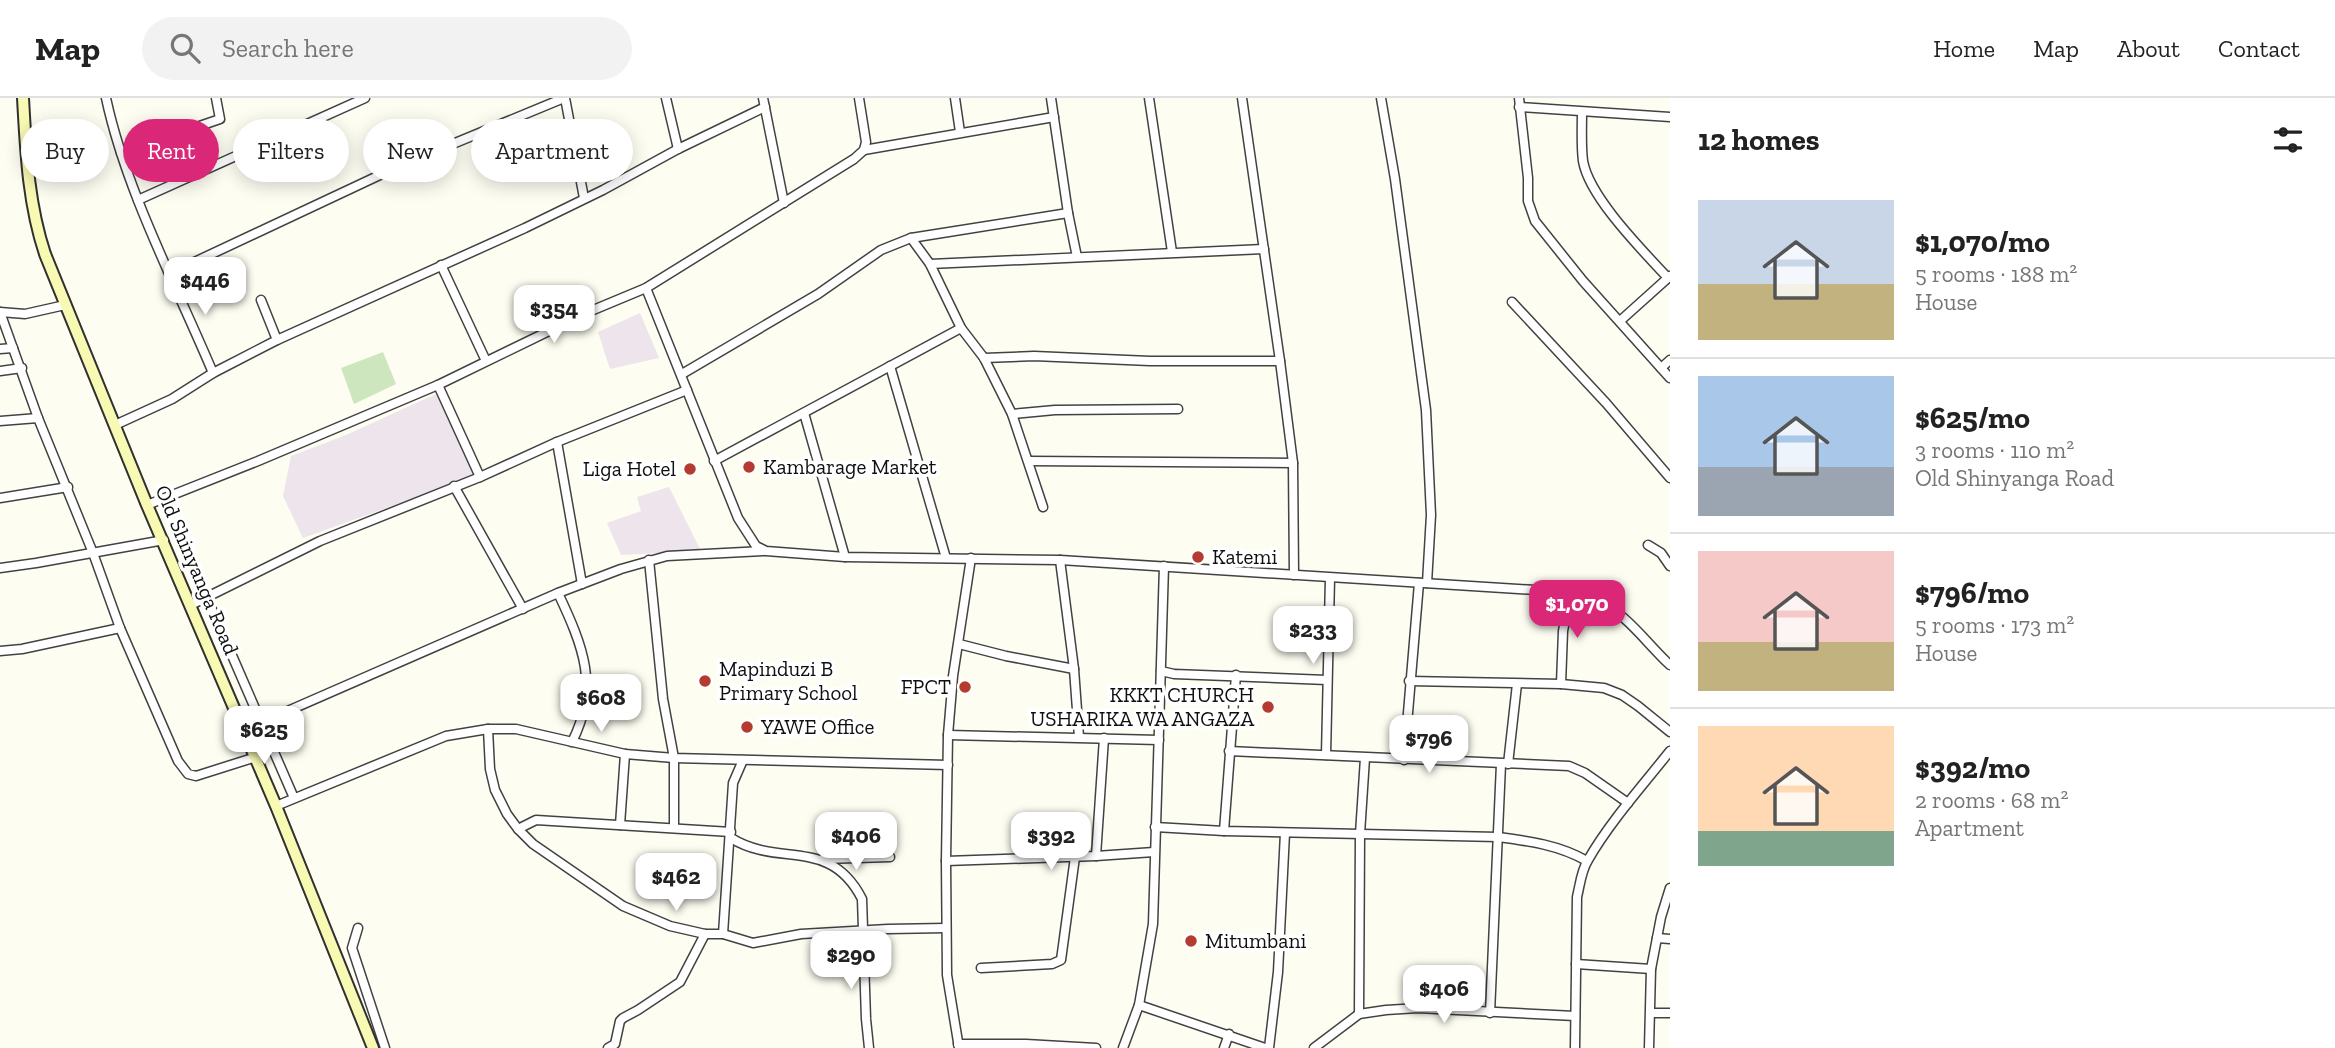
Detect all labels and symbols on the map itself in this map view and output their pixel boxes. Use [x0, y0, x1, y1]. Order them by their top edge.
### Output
pin: $446 [164, 258, 246, 317]
pin: $354 [513, 286, 595, 345]
place label: Kambarage Market [763, 454, 937, 479]
place label: Liga Hotel [583, 456, 676, 481]
marker: Kambarage Market [741, 459, 757, 475]
marker: Liga Hotel [682, 461, 698, 477]
street label: Old Shinyanga Road [150, 481, 245, 659]
place label: Katemi [1212, 544, 1277, 569]
marker: Katemi [1190, 549, 1206, 565]
pin: $1,070 [1520, 580, 1634, 640]
pin: $233 [1272, 606, 1354, 666]
place label: Mapinduzi B Primary School [719, 656, 858, 705]
marker: Mapinduzi B Primary School [697, 673, 713, 689]
pin: $608 [560, 674, 642, 734]
place label: FPCT [901, 674, 951, 699]
marker: FPCT [957, 679, 973, 695]
place label: KKKT CHURCH USHARIKA WA ANGAZA [1030, 682, 1254, 731]
marker: KKKT CHURCH USHARIKA WA ANGAZA [1260, 699, 1276, 715]
pin: $625 [223, 706, 305, 766]
place label: YAWE Office [760, 714, 875, 739]
pin: $796 [1388, 716, 1470, 775]
marker: YAWE Office [739, 719, 755, 735]
pin: $406 [815, 812, 897, 872]
pin: $392 [1010, 812, 1092, 872]
pin: $462 [635, 854, 717, 913]
place label: Mitumbani [1205, 928, 1306, 953]
pin: $290 [810, 932, 892, 991]
marker: Mitumbani [1183, 933, 1199, 949]
pin: $406 [1403, 965, 1485, 1025]

